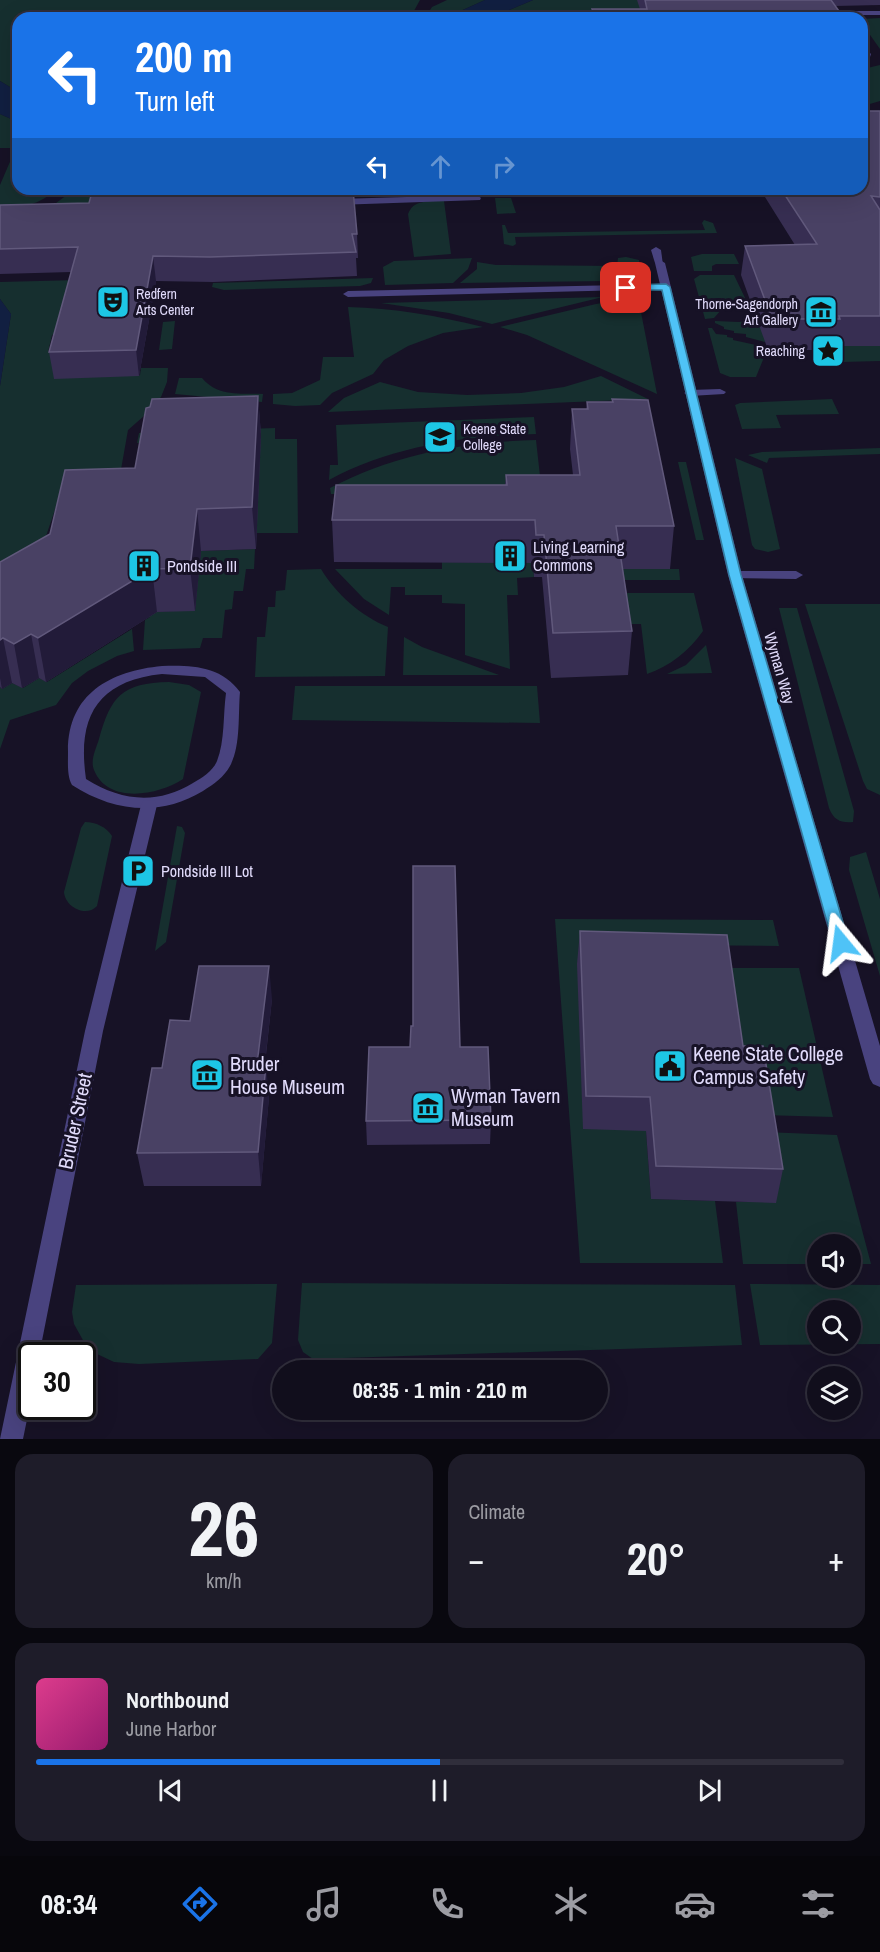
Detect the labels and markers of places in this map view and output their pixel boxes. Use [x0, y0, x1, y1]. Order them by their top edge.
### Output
pin [600, 262, 651, 313]
theatre icon: Redfern Arts Center [95, 284, 131, 320]
place label: Redfern Arts Center [135, 285, 194, 319]
museum icon: Thorne-Sagendorph Art Gallery [803, 294, 839, 330]
place label: Thorne-Sagendorph Art Gallery [695, 295, 798, 329]
place icon: Reaching [810, 333, 846, 369]
place label: Reaching [756, 342, 806, 360]
school or university icon: Keene State College [422, 419, 458, 455]
place label: Keene State College [463, 420, 526, 454]
place label: Living Learning Commons [533, 536, 625, 576]
building icon: Living Learning Commons [492, 538, 528, 574]
building icon: Pondside III [126, 548, 162, 584]
place label: Pondside III [167, 555, 237, 577]
parking icon: Pondside III Lot [120, 853, 156, 889]
place label: Pondside III Lot [161, 860, 253, 882]
place label: Keene State College Campus Safety [693, 1040, 843, 1090]
public building icon: Keene State College Campus Safety [652, 1048, 688, 1084]
place label: Bruder House Museum [230, 1050, 345, 1100]
museum icon: Bruder House Museum [189, 1057, 225, 1093]
place label: Wyman Tavern Museum [451, 1082, 560, 1132]
museum icon: Wyman Tavern Museum [410, 1090, 446, 1126]

